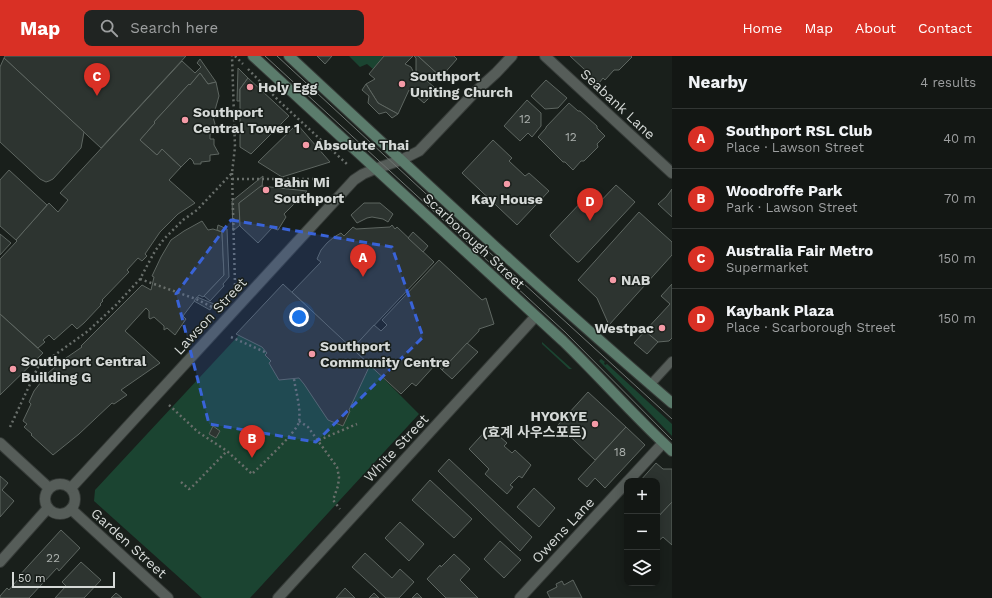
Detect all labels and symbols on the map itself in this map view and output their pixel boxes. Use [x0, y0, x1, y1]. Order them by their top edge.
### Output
pin: C [84, 63, 110, 96]
street label: Seabank Lane [578, 65, 658, 143]
place label: Southport Uniting Church [410, 68, 513, 100]
place label: Holy Egg [258, 79, 317, 95]
marker: Southport Uniting Church [397, 79, 407, 89]
marker: Holy Egg [245, 82, 255, 92]
place label: Southport Central Tower 1 [193, 104, 300, 136]
house number: 12 [519, 112, 531, 126]
marker: Southport Central Tower 1 [180, 115, 190, 125]
house number: 12 [565, 130, 577, 144]
place label: Absolute Thai [314, 137, 409, 153]
marker: Absolute Thai [301, 140, 311, 150]
place label: Bahn Mi Southport [274, 174, 344, 206]
marker: Kay House [502, 179, 512, 189]
marker: Bahn Mi Southport [261, 185, 271, 195]
pin: D [577, 188, 603, 221]
street label: Scarborough Street [420, 190, 528, 292]
place label: Kay House [471, 191, 543, 207]
pin: A [350, 244, 376, 277]
place label: NAB [621, 272, 651, 288]
street label: Lawson Street [170, 274, 250, 358]
marker: NAB [608, 275, 618, 285]
your location [289, 307, 309, 327]
place label: Westpac [594, 320, 654, 336]
marker: Westpac [657, 323, 667, 333]
place label: Southport Community Centre [320, 338, 450, 370]
marker: Southport Community Centre [307, 349, 317, 359]
place label: Southport Central Building G [21, 353, 147, 385]
marker: Southport Central Building G [8, 364, 18, 374]
place label: HYOKYE (효계 사우스포트) [482, 408, 587, 440]
street label: White Street [361, 411, 432, 485]
marker: HYOKYE (효계 사우스포트) [590, 419, 600, 429]
pin: B [239, 425, 265, 458]
house number: 18 [614, 445, 626, 459]
street label: Owens Lane [529, 494, 597, 566]
street label: Garden Street [88, 505, 170, 581]
house number: 22 [46, 551, 60, 565]
scale bar [12, 570, 115, 589]

